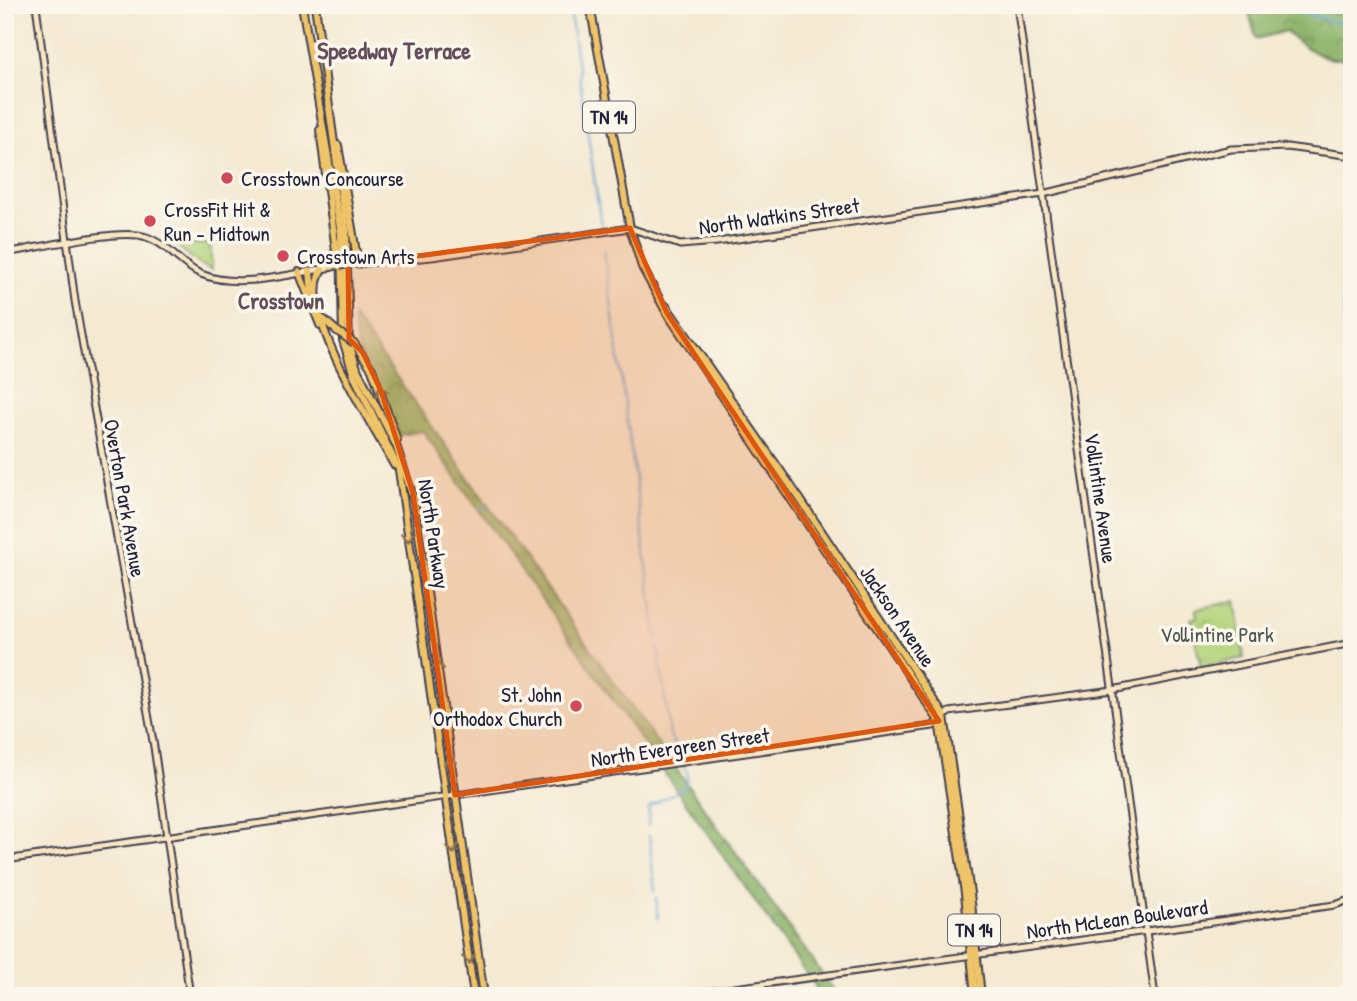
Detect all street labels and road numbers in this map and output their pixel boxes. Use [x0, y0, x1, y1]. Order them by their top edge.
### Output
road number: TN 14 [583, 102, 635, 132]
street label: North Watkins Street [697, 190, 862, 242]
street label: Overton Park Avenue [97, 417, 153, 579]
street label: Vollintine Avenue [1077, 431, 1125, 565]
street label: North Parkway [411, 477, 457, 591]
street label: Jackson Avenue [853, 559, 943, 673]
street label: North Evergreen Street [589, 720, 772, 774]
street label: North McLean Boulevard [1025, 892, 1209, 946]
road number: TN 14 [948, 914, 1000, 946]

